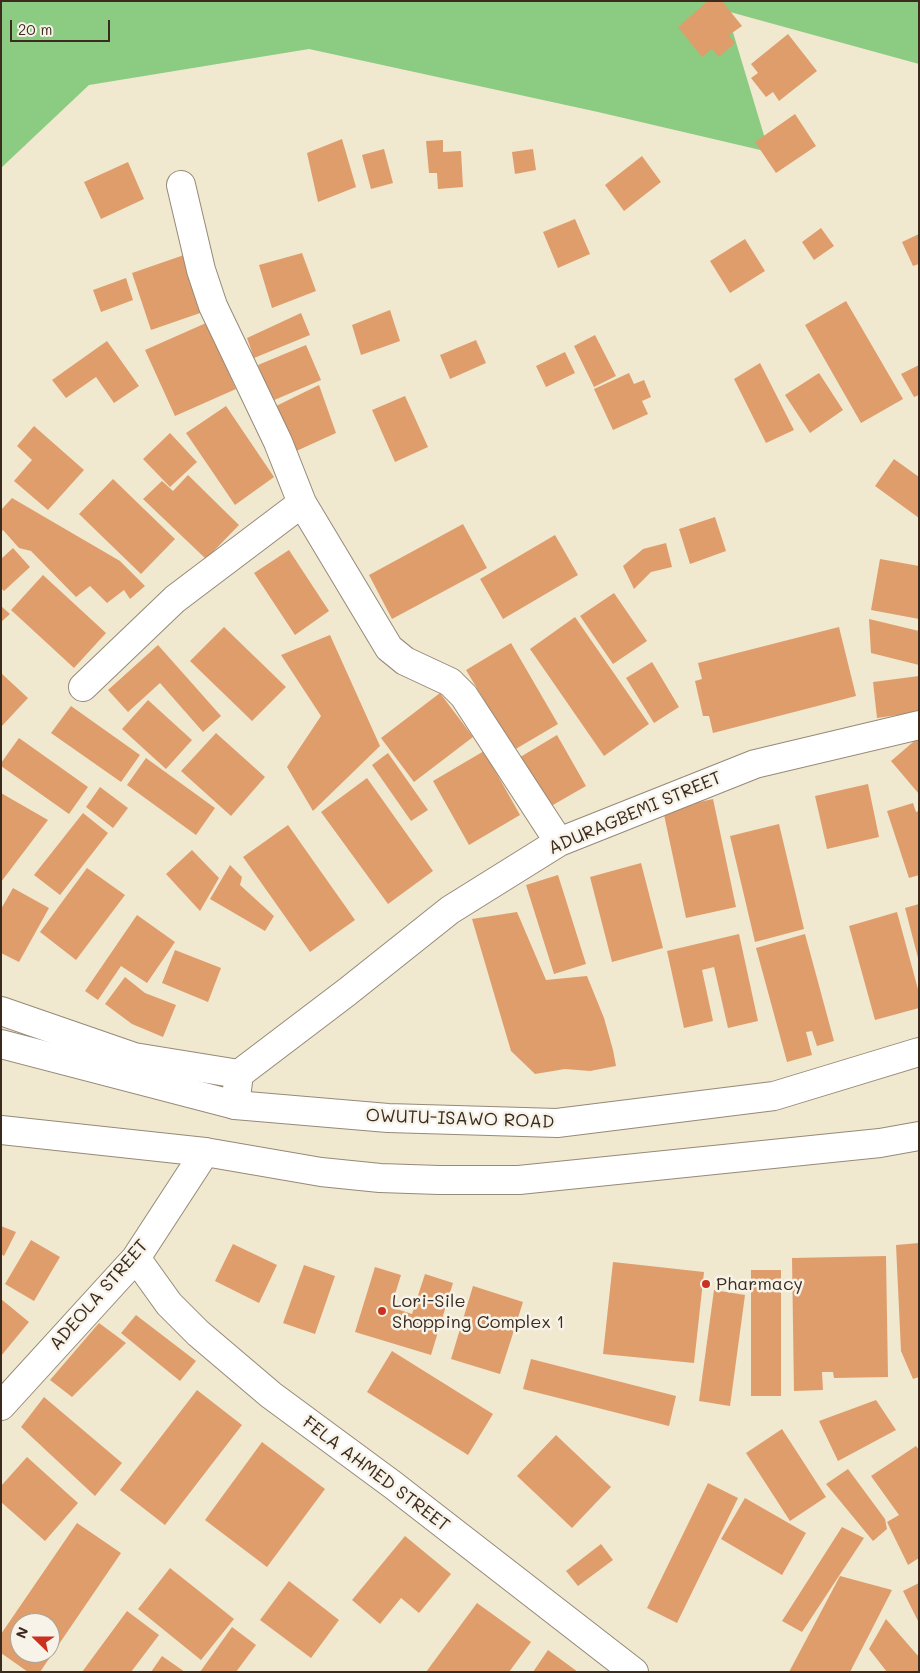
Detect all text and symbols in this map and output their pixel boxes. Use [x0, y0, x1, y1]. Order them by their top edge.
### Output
scale bar [12, 10, 112, 42]
text: 20 m [18, 19, 52, 39]
street label: ADURAGBEMI STREET [545, 767, 725, 859]
street label: OWUTU-ISAWO ROAD [365, 1105, 555, 1133]
street label: ADEOLA STREET [45, 1235, 153, 1355]
place label: Pharmacy [716, 1273, 803, 1295]
marker: Pharmacy [700, 1278, 712, 1290]
place label: Lori-Sile Shopping Complex 1 [392, 1290, 564, 1332]
marker: Lori-Sile Shopping Complex 1 [376, 1305, 388, 1317]
street label: FELA AHMED STREET [298, 1412, 454, 1536]
north arrow [10, 1613, 60, 1663]
text: N [11, 1624, 32, 1641]

